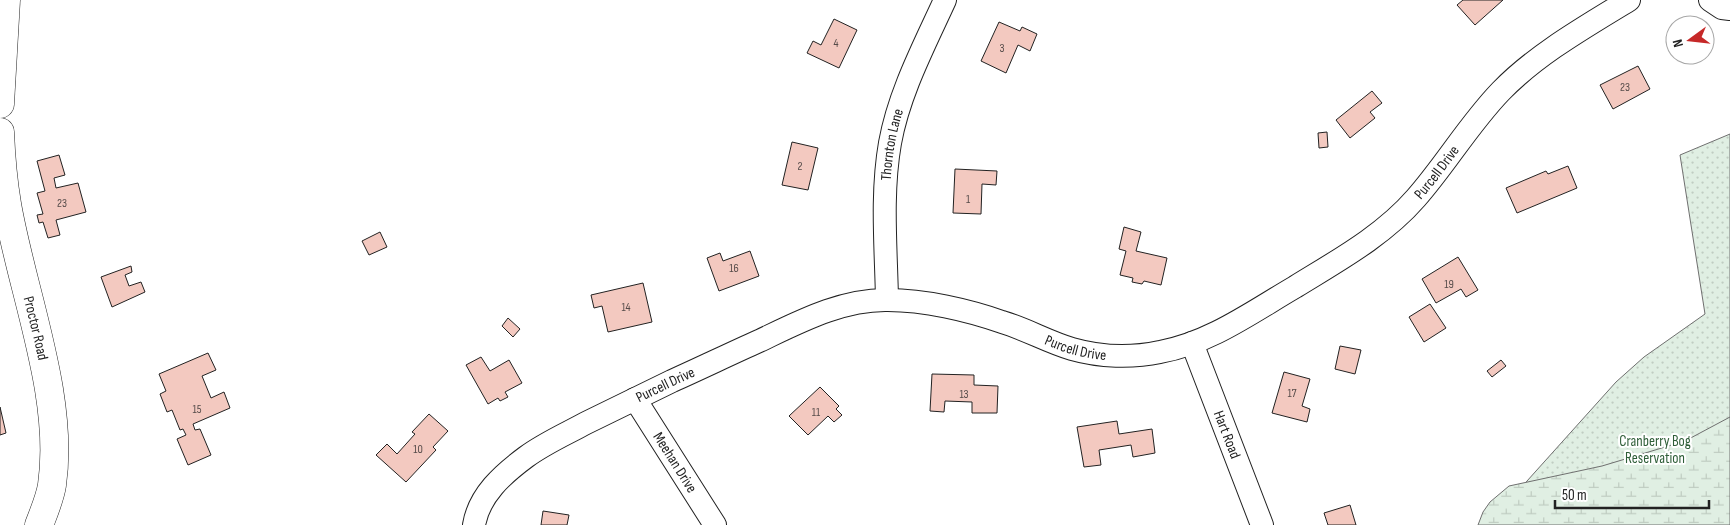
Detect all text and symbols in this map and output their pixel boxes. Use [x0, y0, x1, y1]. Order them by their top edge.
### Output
north arrow [1665, 15, 1715, 65]
house number: 4 [833, 36, 839, 51]
text: N [1669, 37, 1687, 49]
house number: 3 [999, 41, 1005, 56]
house number: 23 [1620, 80, 1630, 95]
street label: Thornton Lane [876, 106, 908, 181]
street label: Purcell Drive [1410, 141, 1463, 203]
house number: 2 [798, 159, 803, 174]
house number: 1 [966, 192, 971, 207]
house number: 23 [57, 196, 67, 211]
house number: 16 [729, 261, 739, 276]
house number: 19 [1444, 277, 1454, 292]
street label: Proctor Road [19, 294, 53, 362]
house number: 14 [621, 300, 631, 315]
street label: Purcell Drive [1042, 331, 1107, 365]
street label: Purcell Drive [633, 362, 698, 407]
house number: 17 [1288, 386, 1297, 401]
house number: 13 [959, 387, 969, 402]
house number: 15 [192, 402, 202, 417]
house number: 11 [812, 405, 821, 420]
street label: Hart Road [1209, 408, 1245, 461]
street label: Meehan Drive [649, 428, 702, 496]
park label: Cranberry Bog Reservation [1619, 432, 1691, 468]
house number: 10 [413, 442, 423, 457]
scale bar [1555, 478, 1709, 510]
text: 50 m [1562, 486, 1587, 505]

